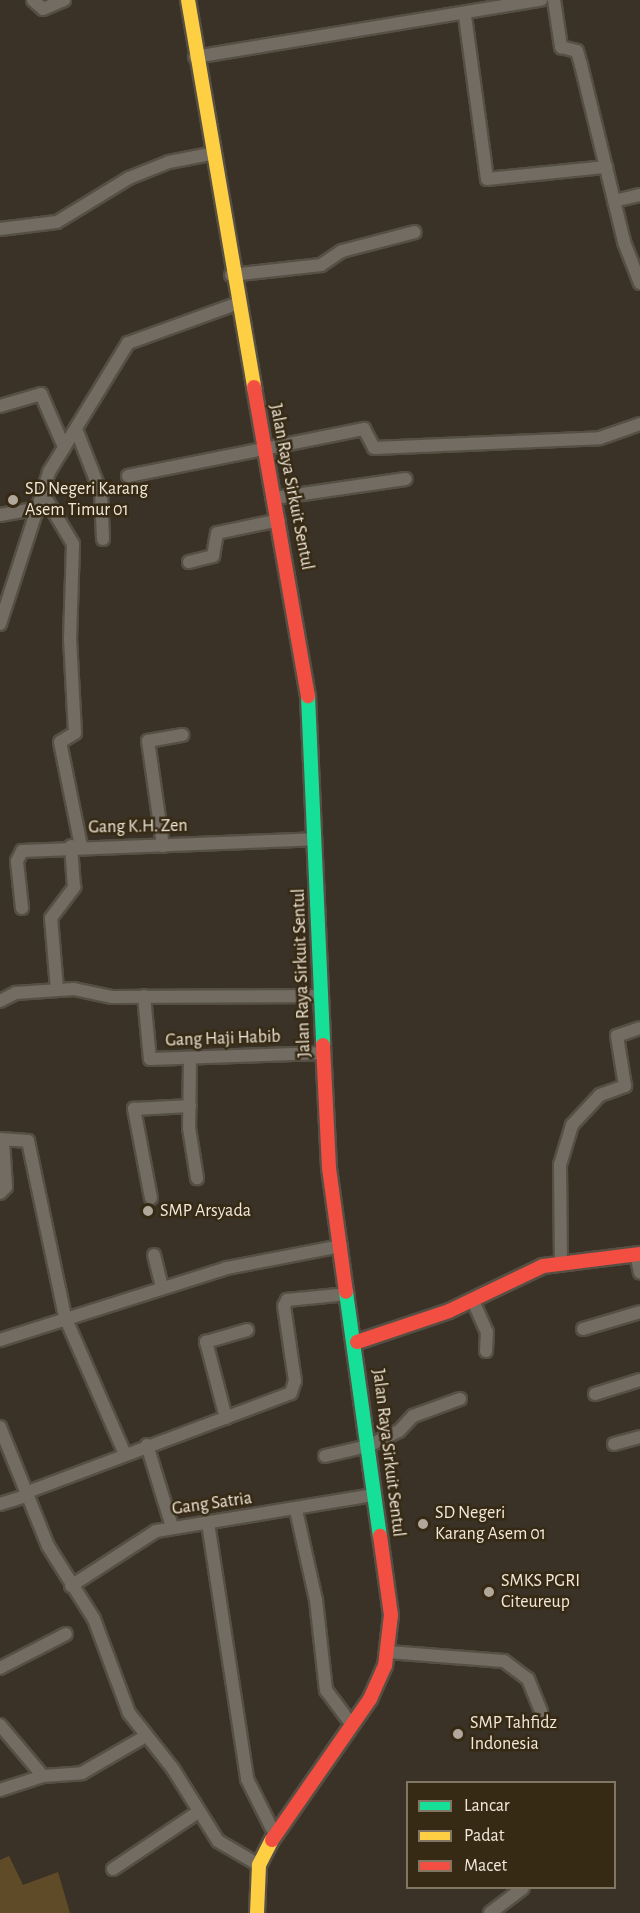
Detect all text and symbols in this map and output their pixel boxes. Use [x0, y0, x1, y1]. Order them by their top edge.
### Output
street label: Jalan Raya Sirkuit Sentul [264, 402, 318, 572]
place label: SD Negeri Karang Asem Timur 01 [25, 479, 148, 522]
marker: SD Negeri Karang Asem Timur 01 [6, 493, 20, 507]
street label: Gang K.H. Zen [88, 815, 188, 839]
street label: Jalan Raya Sirkuit Sentul [288, 888, 316, 1058]
street label: Gang Haji Habib [165, 1026, 281, 1052]
place label: SMP Arsyada [160, 1200, 251, 1222]
marker: SMP Arsyada [141, 1204, 155, 1218]
street label: Jalan Raya Sirkuit Sentul [367, 1368, 409, 1538]
street label: Gang Satria [171, 1488, 253, 1520]
place label: SD Negeri Karang Asem 01 [435, 1503, 546, 1546]
marker: SD Negeri Karang Asem 01 [416, 1517, 430, 1531]
place label: SMKS PGRI Citeureup [501, 1571, 580, 1614]
marker: SMKS PGRI Citeureup [482, 1585, 496, 1599]
place label: SMP Tahfidz Indonesia [470, 1713, 557, 1756]
marker: SMP Tahfidz Indonesia [451, 1727, 465, 1741]
legend [406, 1781, 616, 1889]
text: Lancar [464, 1797, 510, 1815]
text: Padat [464, 1827, 505, 1845]
text: Macet [464, 1857, 507, 1875]

